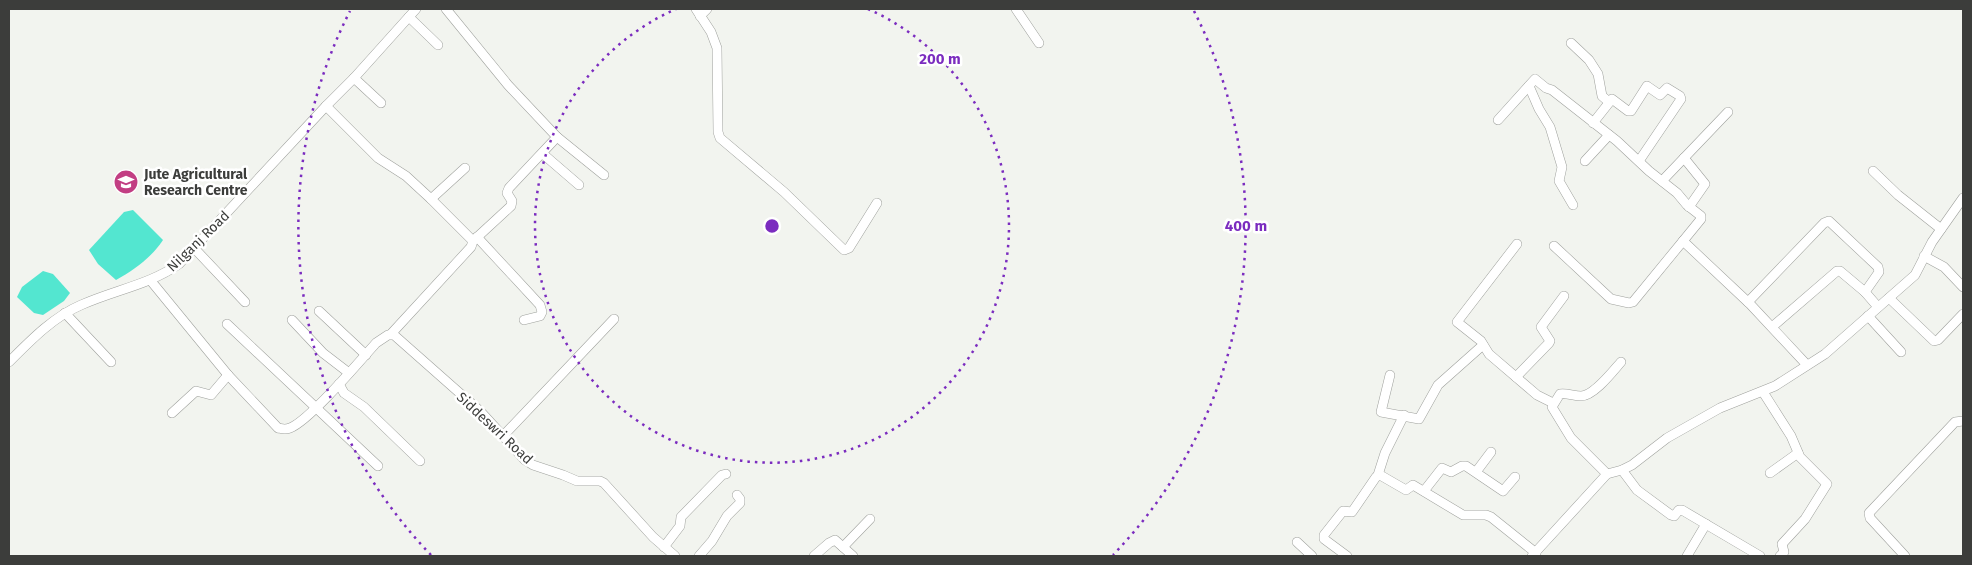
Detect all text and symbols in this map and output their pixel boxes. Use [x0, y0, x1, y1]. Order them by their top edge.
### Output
text: 200 m [919, 50, 961, 68]
place label: Jute Agricultural Research Centre [143, 166, 248, 199]
school or university icon: Jute Agricultural Research Centre [113, 169, 139, 195]
street label: Nilganj Road [164, 207, 233, 275]
centre of rings [763, 217, 781, 235]
text: 400 m [1225, 217, 1267, 235]
street label: Siddeswri Road [453, 389, 536, 468]

